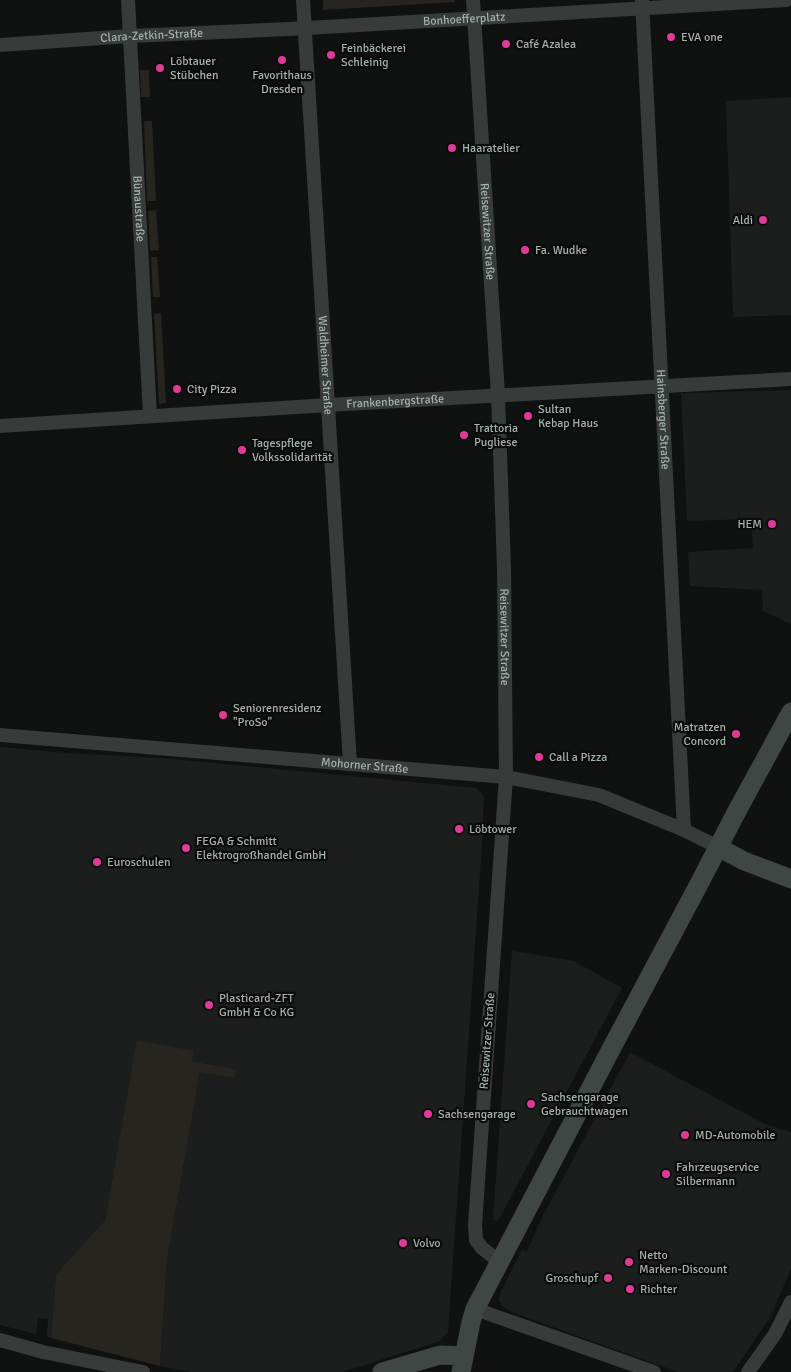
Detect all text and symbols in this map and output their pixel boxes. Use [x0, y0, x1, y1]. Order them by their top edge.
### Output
street label: Bonhoefferplatz [423, 9, 506, 29]
street label: Clara-Zetkin-Straße [100, 26, 203, 46]
place label: EVA one [681, 30, 723, 45]
marker: EVA one [665, 31, 677, 43]
place label: Café Azalea [516, 37, 576, 52]
marker: Café Azalea [500, 38, 512, 50]
place label: Feinbäckerei Schleinig [341, 41, 406, 70]
marker: Feinbäckerei Schleinig [325, 49, 337, 61]
place label: Löbtauer Stübchen [170, 54, 219, 83]
marker: Favorithaus Dresden [276, 54, 288, 66]
marker: Löbtauer Stübchen [154, 62, 166, 74]
place label: Favorithaus Dresden [252, 68, 312, 97]
place label: Haaratelier [462, 141, 520, 156]
marker: Haaratelier [446, 142, 458, 154]
street label: Bünaustraße [129, 175, 148, 242]
street label: Reisewitzer Straße [477, 183, 498, 280]
place label: Aldi [733, 213, 753, 228]
marker: Aldi [757, 214, 769, 226]
place label: Fa. Wudke [535, 243, 587, 258]
marker: Fa. Wudke [519, 244, 531, 256]
street label: Waldheimer Straße [314, 315, 336, 415]
street label: Hainsberger Straße [653, 369, 673, 470]
place label: City Pizza [187, 382, 237, 397]
marker: City Pizza [171, 383, 183, 395]
street label: Frankenbergstraße [346, 391, 444, 412]
place label: Sultan Kebap Haus [538, 402, 598, 431]
marker: Sultan Kebap Haus [522, 410, 534, 422]
place label: Trattoria Pugliese [474, 421, 518, 450]
marker: Trattoria Pugliese [458, 429, 470, 441]
place label: Tagespflege Volkssolidarität [252, 436, 332, 465]
marker: Tagespflege Volkssolidarität [236, 444, 248, 456]
place label: HEM [737, 517, 762, 532]
marker: HEM [766, 518, 778, 530]
street label: Reisewitzer Straße [496, 589, 512, 686]
place label: Seniorenresidenz "ProSo" [233, 701, 321, 730]
marker: Seniorenresidenz "ProSo" [217, 709, 229, 721]
place label: Matratzen Concord [674, 720, 726, 749]
marker: Matratzen Concord [730, 728, 742, 740]
place label: Call a Pizza [549, 750, 607, 765]
marker: Call a Pizza [533, 751, 545, 763]
street label: Mohorner Straße [320, 755, 409, 777]
place label: Löbtower [469, 822, 517, 837]
marker: Löbtower [453, 823, 465, 835]
place label: FEGA & Schmitt Elektrogroßhandel GmbH [196, 834, 326, 863]
marker: FEGA & Schmitt Elektrogroßhandel GmbH [180, 842, 192, 854]
place label: Euroschulen [107, 855, 171, 870]
marker: Euroschulen [91, 856, 103, 868]
place label: Plasticard-ZFT GmbH & Co KG [219, 991, 294, 1020]
street label: Reisewitzer Straße [477, 992, 498, 1090]
marker: Plasticard-ZFT GmbH & Co KG [203, 999, 215, 1011]
place label: Sachsengarage Gebrauchtwagen [541, 1090, 628, 1119]
marker: Sachsengarage Gebrauchtwagen [525, 1098, 537, 1110]
place label: Sachsengarage [438, 1107, 516, 1122]
marker: Sachsengarage [422, 1108, 434, 1120]
place label: MD-Automobile [695, 1128, 776, 1143]
marker: MD-Automobile [679, 1129, 691, 1141]
place label: Fahrzeugservice Silbermann [676, 1160, 759, 1189]
marker: Fahrzeugservice Silbermann [660, 1168, 672, 1180]
place label: Volvo [413, 1236, 440, 1251]
marker: Volvo [397, 1237, 409, 1249]
place label: Netto Marken-Discount [639, 1248, 727, 1277]
marker: Netto Marken-Discount [623, 1256, 635, 1268]
place label: Groschupf [545, 1271, 599, 1286]
marker: Groschupf [602, 1272, 614, 1284]
place label: Richter [640, 1282, 678, 1297]
marker: Richter [624, 1283, 636, 1295]

